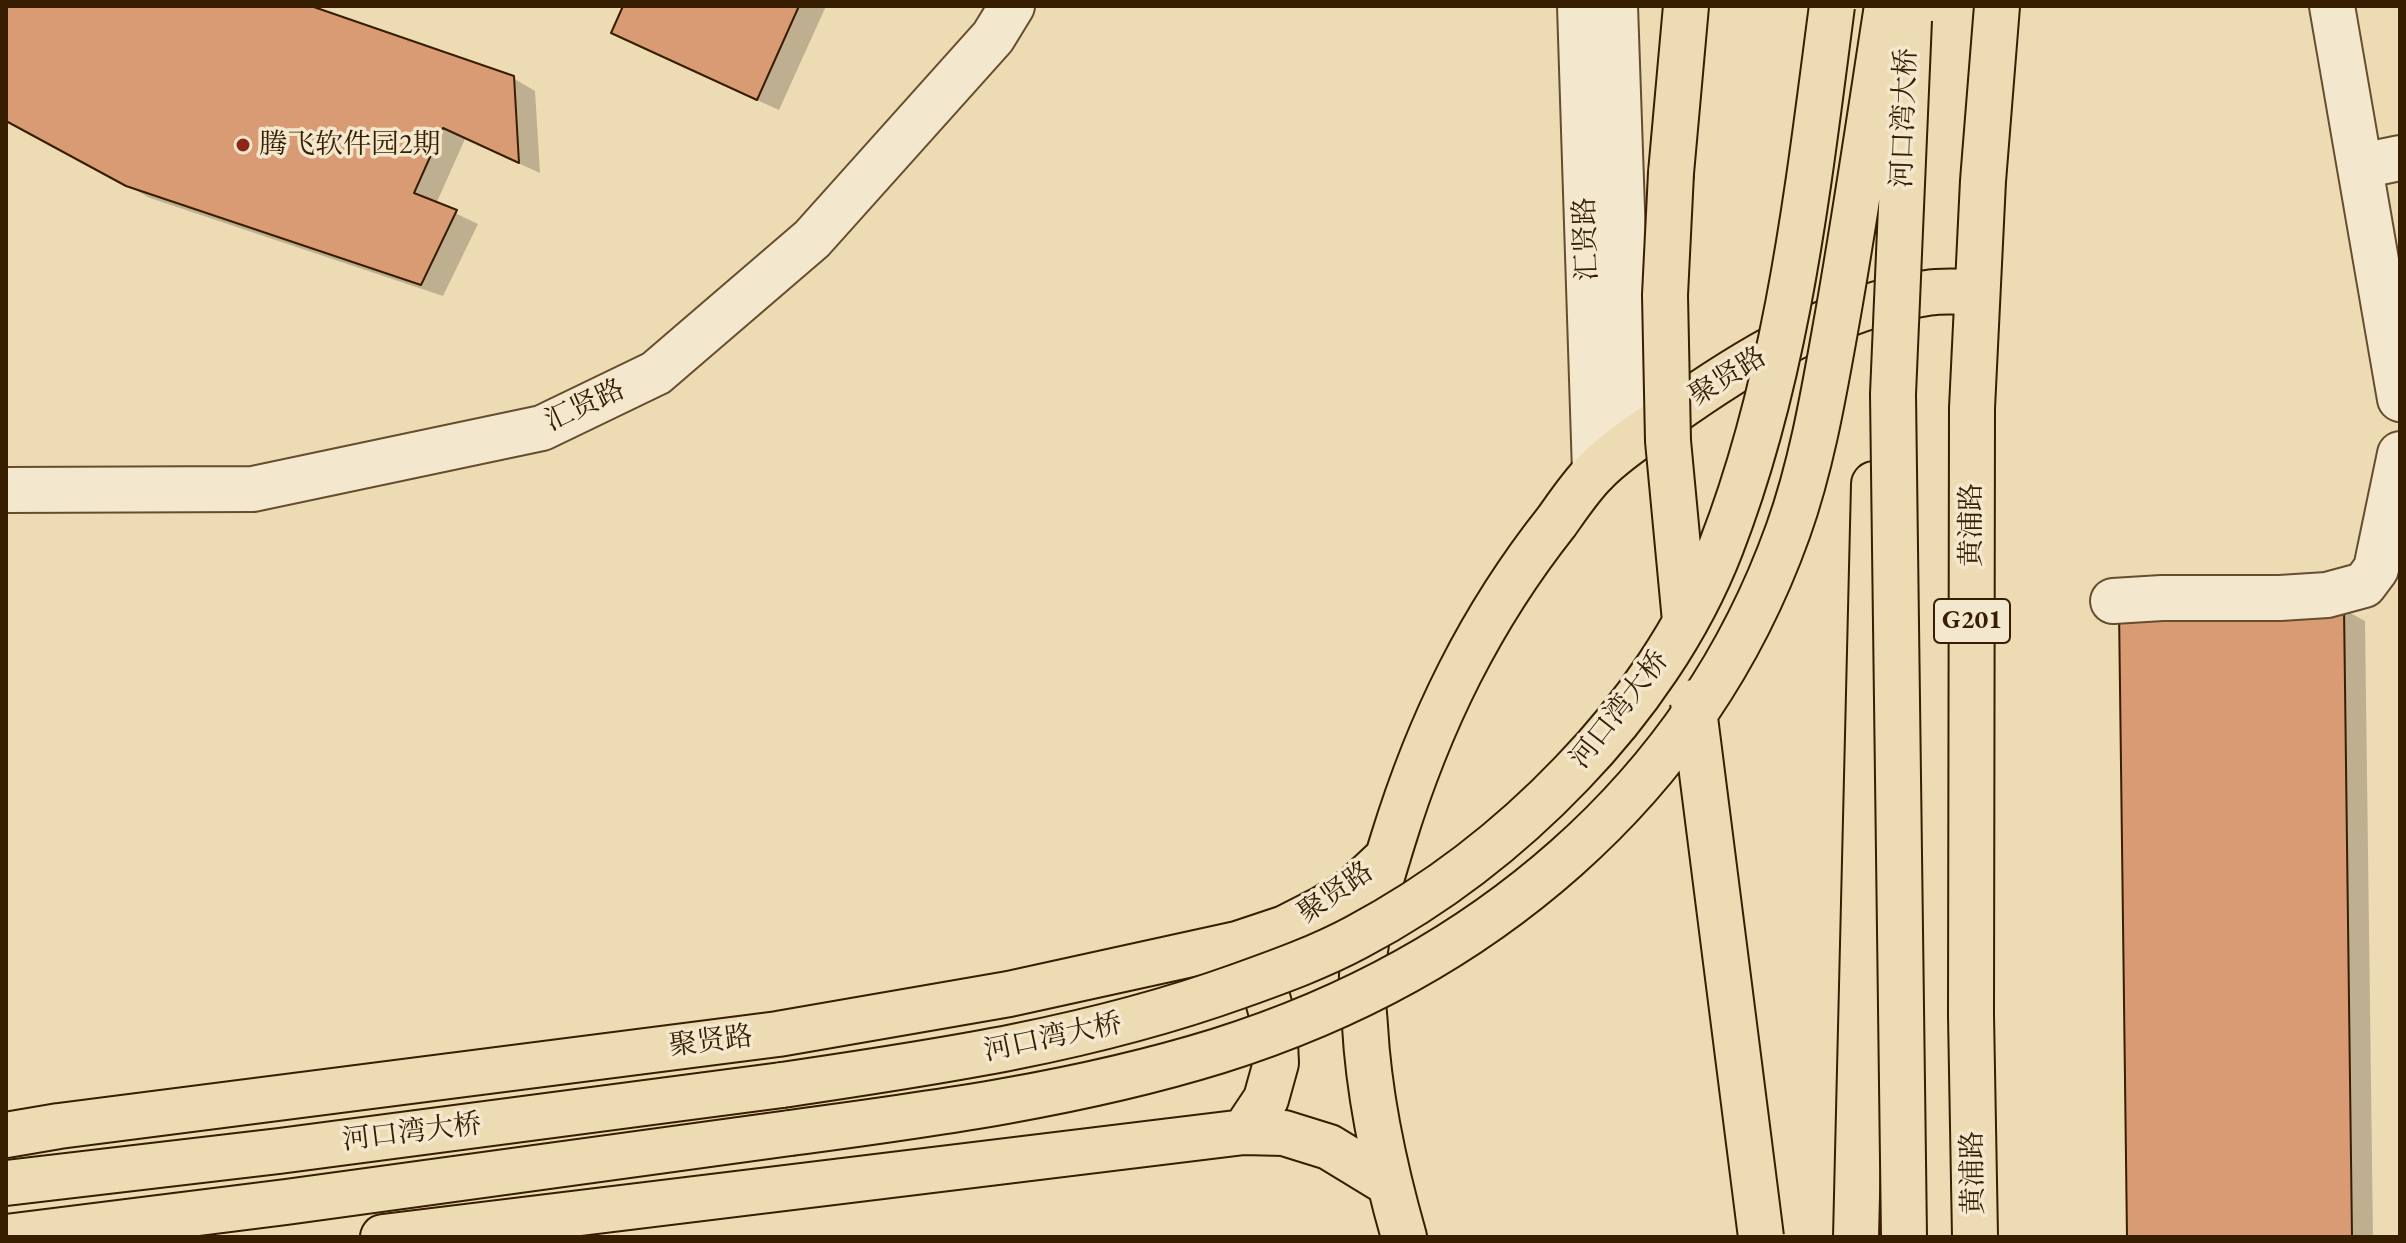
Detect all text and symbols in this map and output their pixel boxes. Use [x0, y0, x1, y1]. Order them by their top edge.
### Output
street label: 河口湾大桥 [1886, 47, 1924, 189]
place label: 腾飞软件园2期 [259, 128, 440, 162]
marker: 腾飞软件园2期 [234, 136, 252, 154]
street label: 汇贤路 [1569, 196, 1605, 282]
street label: 聚贤路 [1683, 340, 1773, 414]
street label: 汇贤路 [540, 373, 630, 439]
street label: 黄浦路 [1955, 483, 1989, 567]
road number: G201 [1934, 599, 2010, 643]
street label: 河口湾大桥 [1564, 644, 1676, 776]
street label: 聚贤路 [1292, 855, 1380, 931]
street label: 河口湾大桥 [981, 1007, 1125, 1069]
street label: 聚贤路 [667, 1020, 755, 1064]
street label: 河口湾大桥 [340, 1108, 484, 1158]
street label: 黄浦路 [1956, 1131, 1992, 1215]

